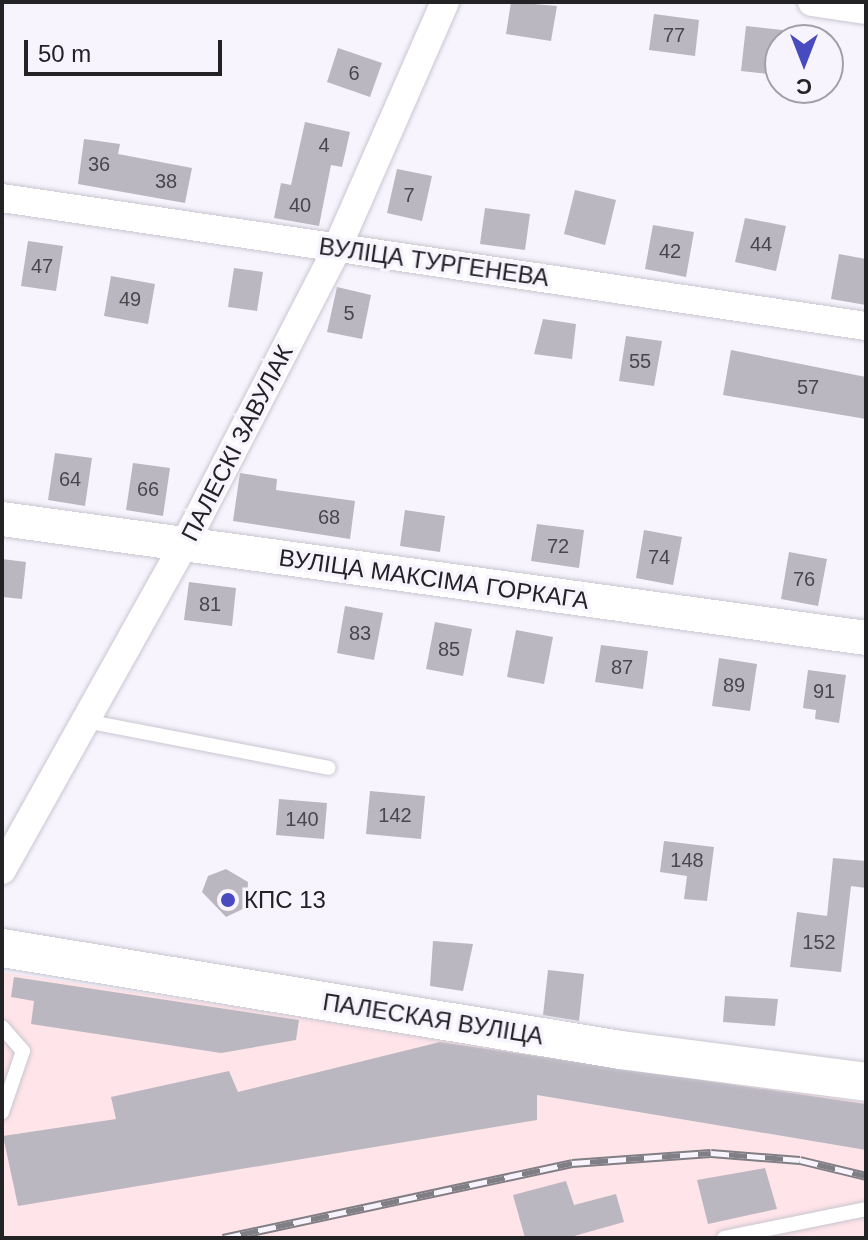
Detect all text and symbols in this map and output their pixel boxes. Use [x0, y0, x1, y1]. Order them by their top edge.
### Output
house number: 77 [663, 23, 685, 47]
scale bar [28, 24, 226, 74]
north arrow [764, 24, 844, 104]
text: 50 m [38, 40, 91, 67]
house number: 6 [348, 61, 360, 85]
text: С [796, 74, 812, 99]
house number: 4 [318, 133, 330, 157]
house number: 36 [88, 152, 110, 176]
house number: 38 [155, 169, 177, 193]
house number: 7 [403, 183, 415, 207]
house number: 40 [289, 193, 311, 217]
street label: ВУЛІЦА ТУРГЕНЕВА [317, 232, 551, 292]
house number: 44 [750, 232, 772, 256]
house number: 42 [659, 239, 681, 263]
house number: 47 [31, 254, 53, 278]
house number: 49 [119, 287, 141, 311]
house number: 5 [343, 301, 355, 325]
street label: ПАЛЕСКІ ЗАВУЛАК [175, 340, 299, 546]
house number: 55 [629, 349, 651, 373]
house number: 57 [797, 375, 819, 399]
house number: 64 [59, 467, 81, 491]
house number: 66 [137, 477, 159, 501]
house number: 68 [318, 505, 340, 529]
house number: 72 [547, 534, 569, 558]
street label: ВУЛІЦА МАКСІМА ГОРКАГА [277, 543, 591, 615]
house number: 74 [648, 545, 670, 569]
house number: 76 [793, 567, 815, 591]
house number: 81 [199, 592, 221, 616]
house number: 83 [349, 621, 371, 645]
house number: 85 [438, 637, 460, 661]
house number: 87 [611, 655, 633, 679]
house number: 89 [723, 673, 745, 697]
house number: 91 [813, 679, 835, 703]
house number: 142 [378, 803, 412, 827]
house number: 140 [285, 807, 319, 831]
house number: 148 [670, 848, 704, 872]
place label: КПС 13 [244, 886, 326, 914]
marker: КПС 13 [219, 891, 237, 909]
house number: 152 [802, 930, 836, 954]
street label: ПАЛЕСКАЯ ВУЛІЦА [321, 987, 545, 1051]

